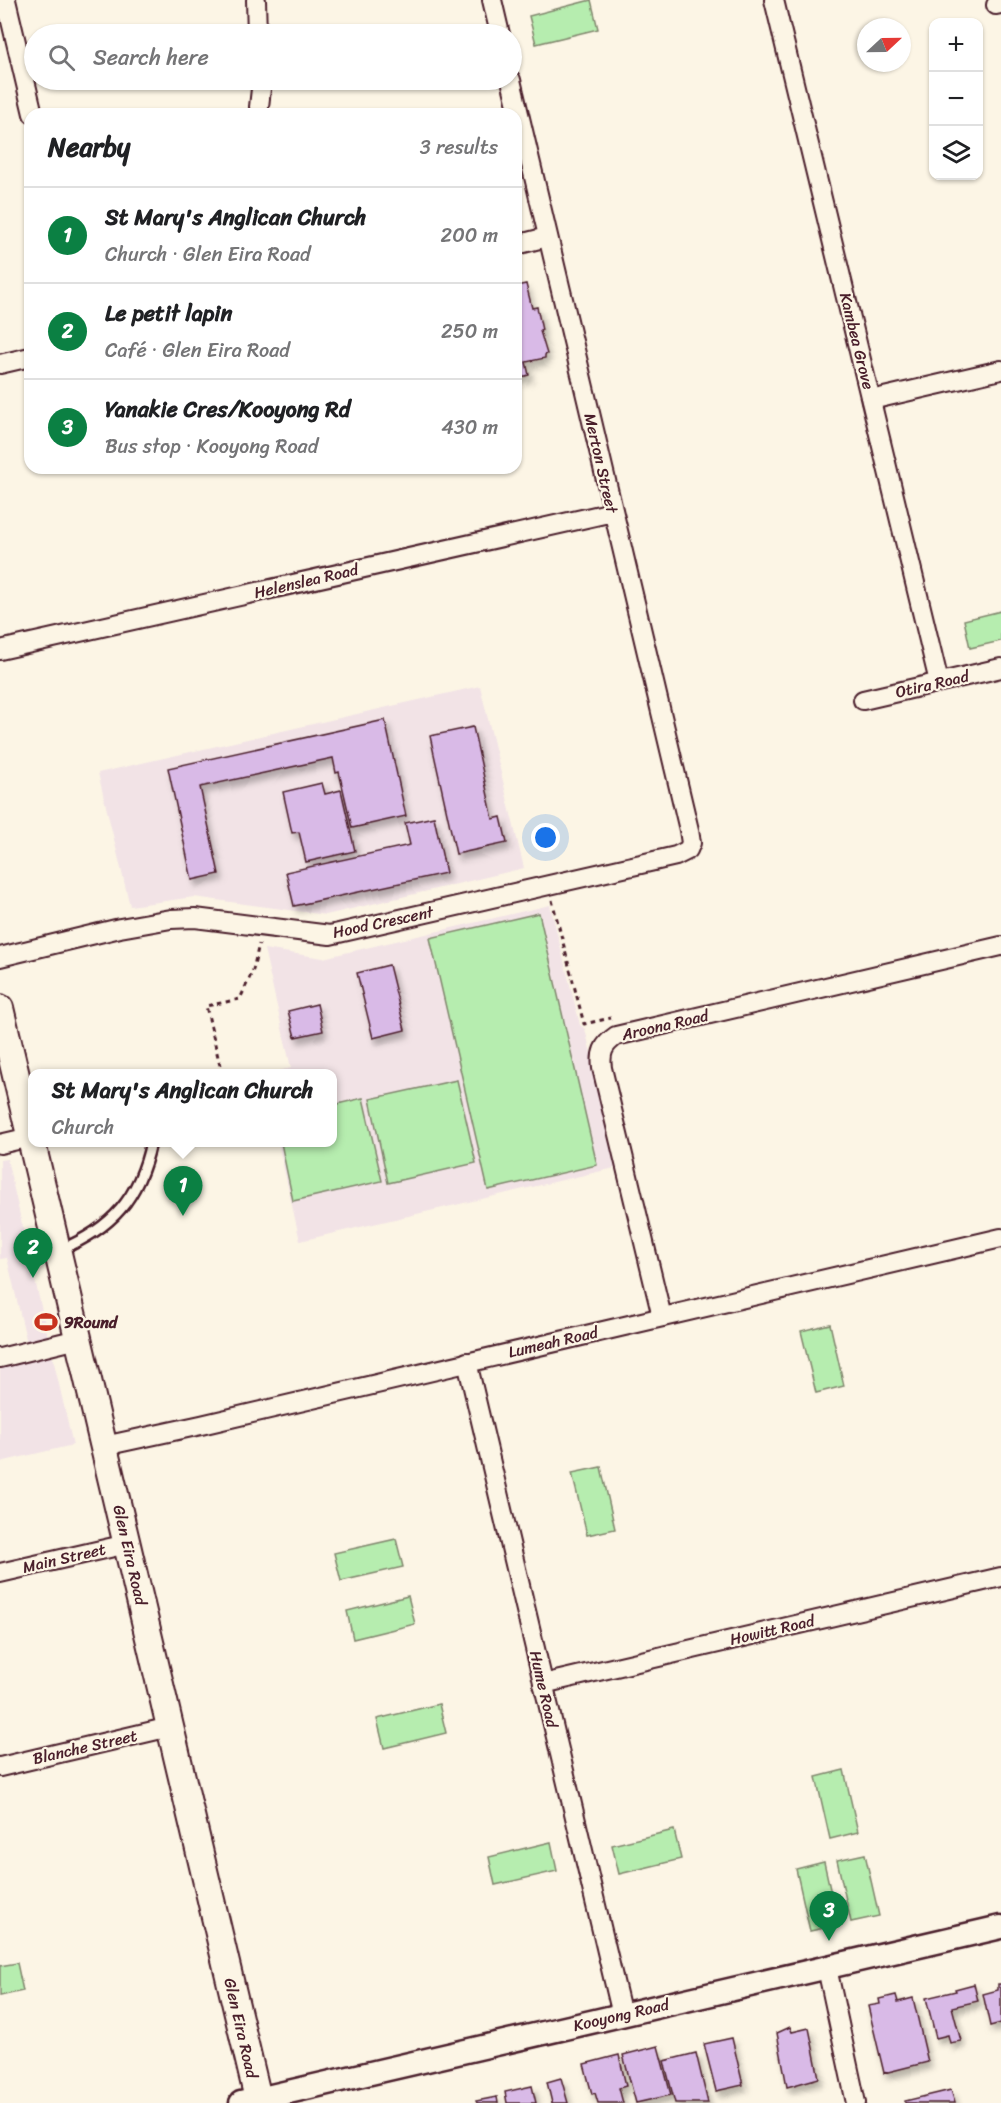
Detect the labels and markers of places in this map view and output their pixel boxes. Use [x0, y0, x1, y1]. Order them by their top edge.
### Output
pin: 1 [164, 1166, 202, 1216]
pin: 2 [14, 1228, 52, 1278]
place label: 9Round [64, 1308, 119, 1337]
sports icon: 9Round [33, 1309, 59, 1335]
pin: 3 [810, 1892, 848, 1941]

